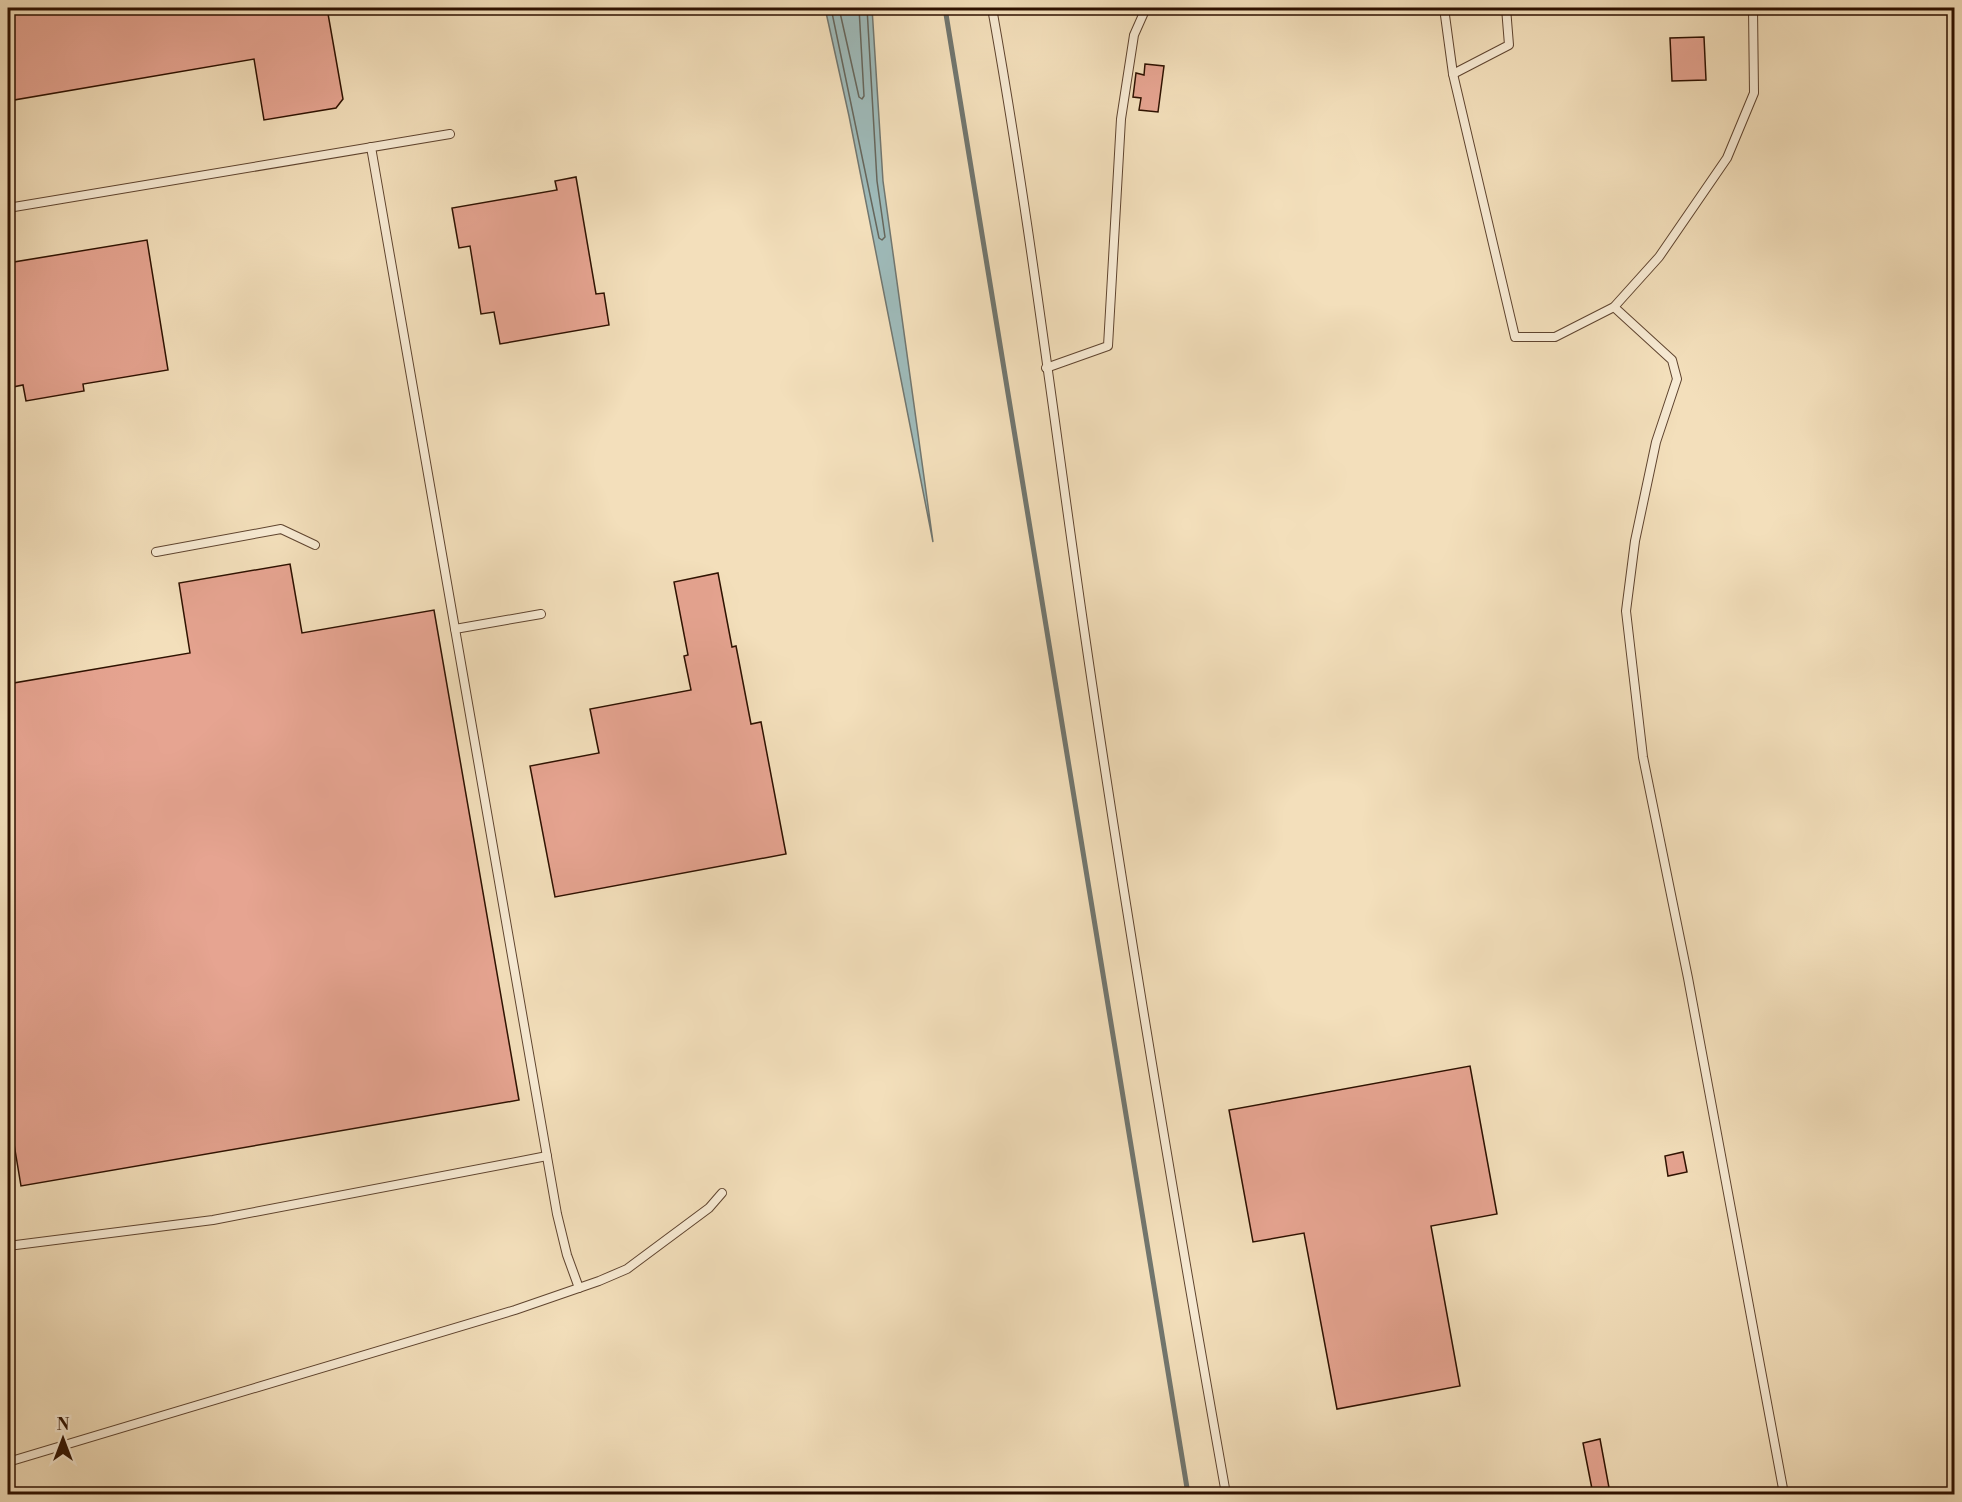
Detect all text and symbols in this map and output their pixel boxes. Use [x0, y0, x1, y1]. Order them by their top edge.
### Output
north arrow [33, 1409, 93, 1469]
text: N [57, 1415, 70, 1435]

